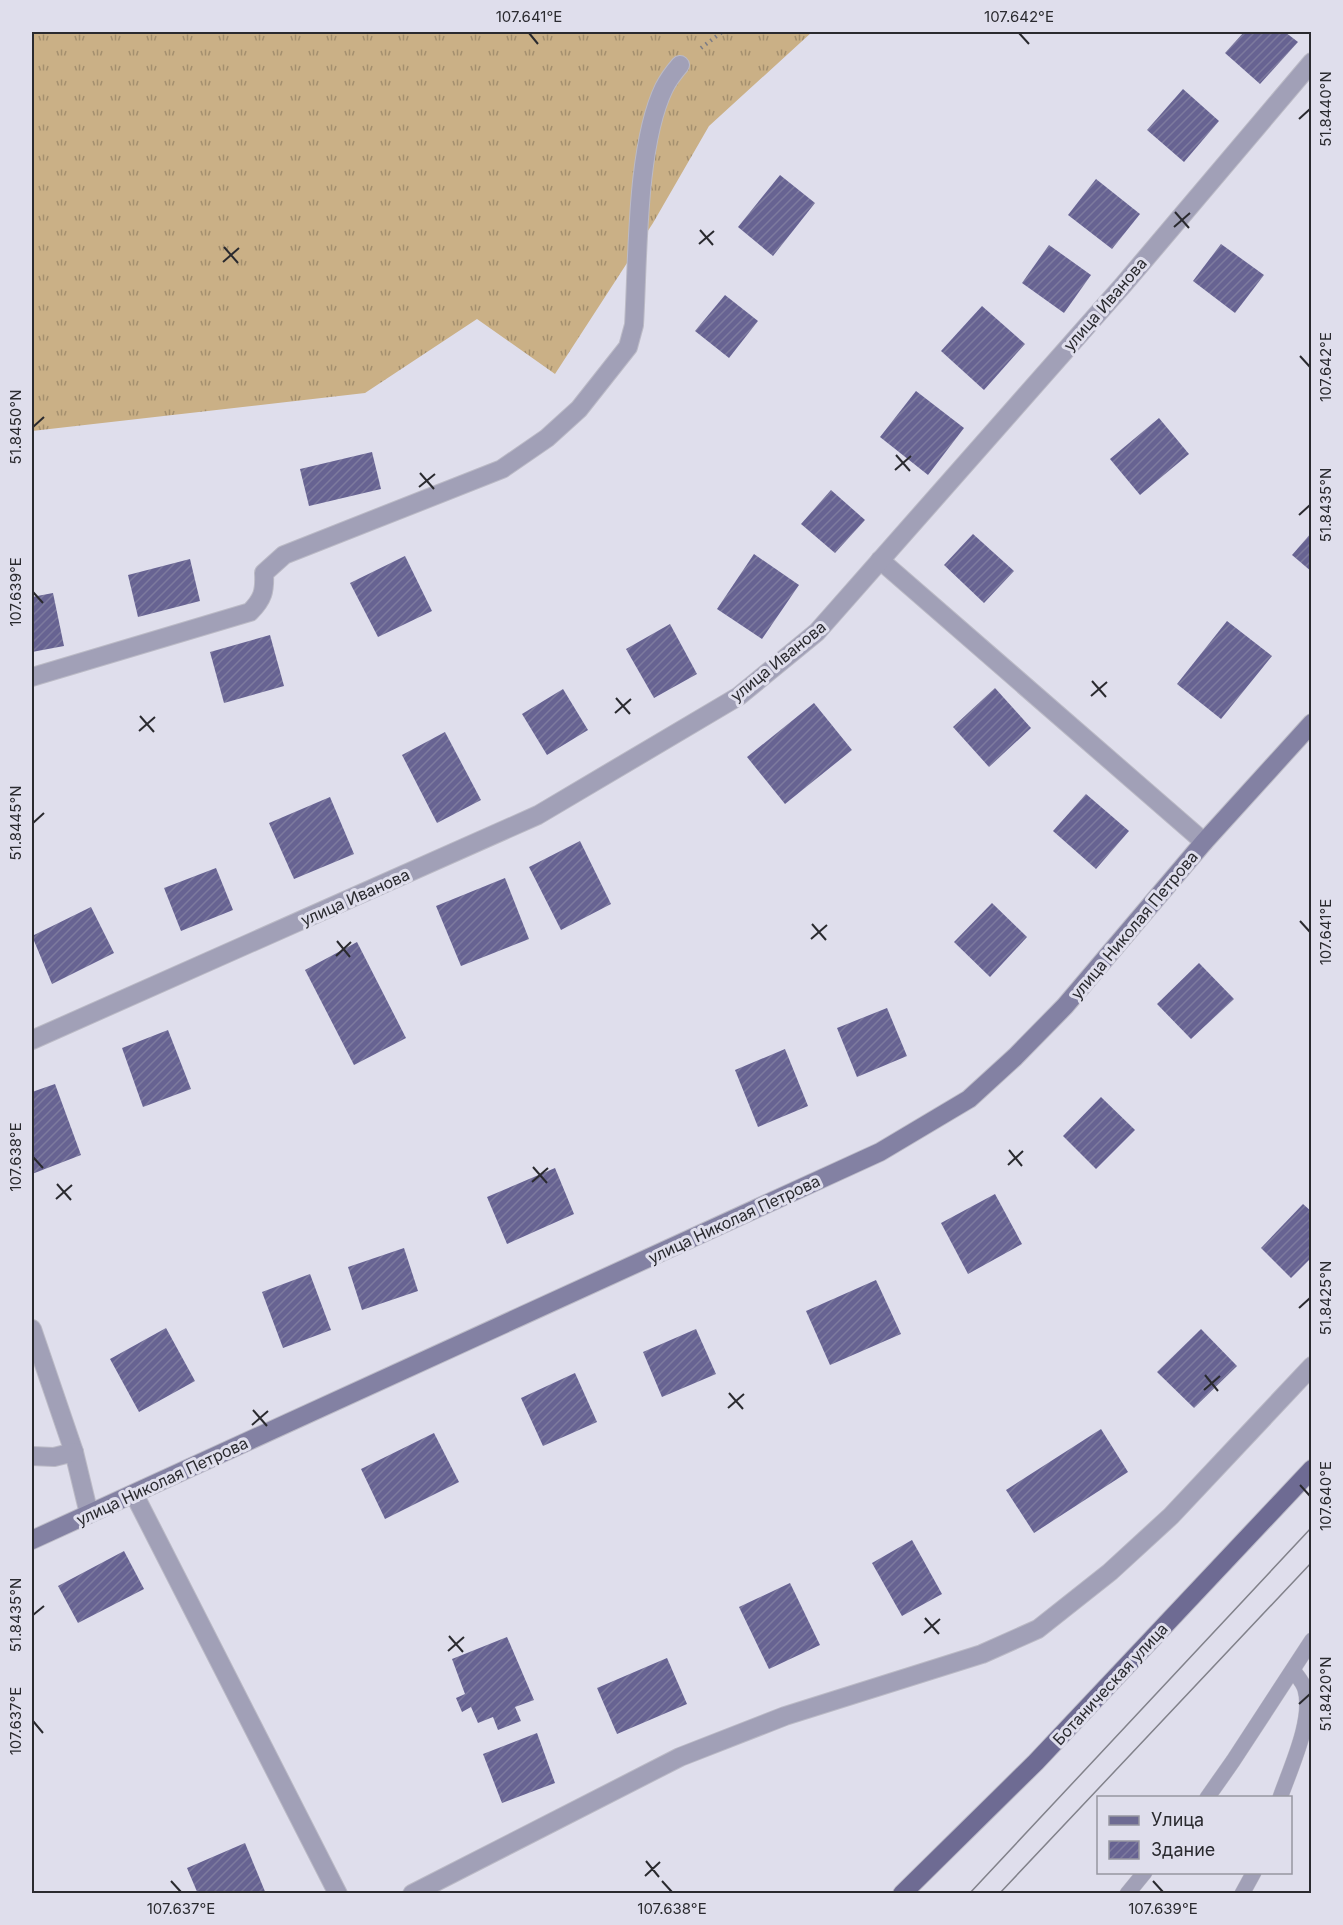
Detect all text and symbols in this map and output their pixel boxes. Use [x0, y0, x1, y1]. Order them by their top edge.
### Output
text: 107.641°E [496, 7, 562, 26]
text: 107.642°E [984, 7, 1054, 26]
text: 51.8440°N [1316, 71, 1335, 147]
street label: улица Иванова [1059, 253, 1151, 355]
text: 107.642°E [1316, 332, 1335, 402]
text: 51.8450°N [6, 390, 25, 464]
text: 51.8435°N [1316, 468, 1335, 542]
text: 107.639°E [6, 557, 25, 627]
street label: улица Иванова [726, 616, 830, 706]
text: 51.8445°N [6, 785, 25, 861]
street label: улица Николая Петрова [1066, 847, 1202, 1003]
street label: улица Иванова [297, 864, 413, 930]
text: 107.641°E [1316, 899, 1335, 965]
text: 107.638°E [6, 1122, 25, 1192]
street label: улица Николая Петрова [645, 1170, 823, 1268]
text: 51.8425°N [1316, 1261, 1335, 1335]
street label: улица Николая Петрова [73, 1432, 251, 1530]
text: 107.640°E [1316, 1461, 1335, 1531]
text: 51.8435°N [6, 1578, 25, 1652]
street label: Ботаническая улица [1048, 1619, 1172, 1749]
text: 51.8420°N [1316, 1657, 1335, 1731]
text: 107.637°E [6, 1687, 25, 1755]
legend [1097, 1796, 1292, 1874]
text: Улица [1151, 1809, 1204, 1830]
text: Здание [1151, 1839, 1215, 1860]
text: 107.637°E [147, 1899, 215, 1918]
text: 107.638°E [637, 1899, 707, 1918]
text: 107.639°E [1128, 1899, 1198, 1918]

